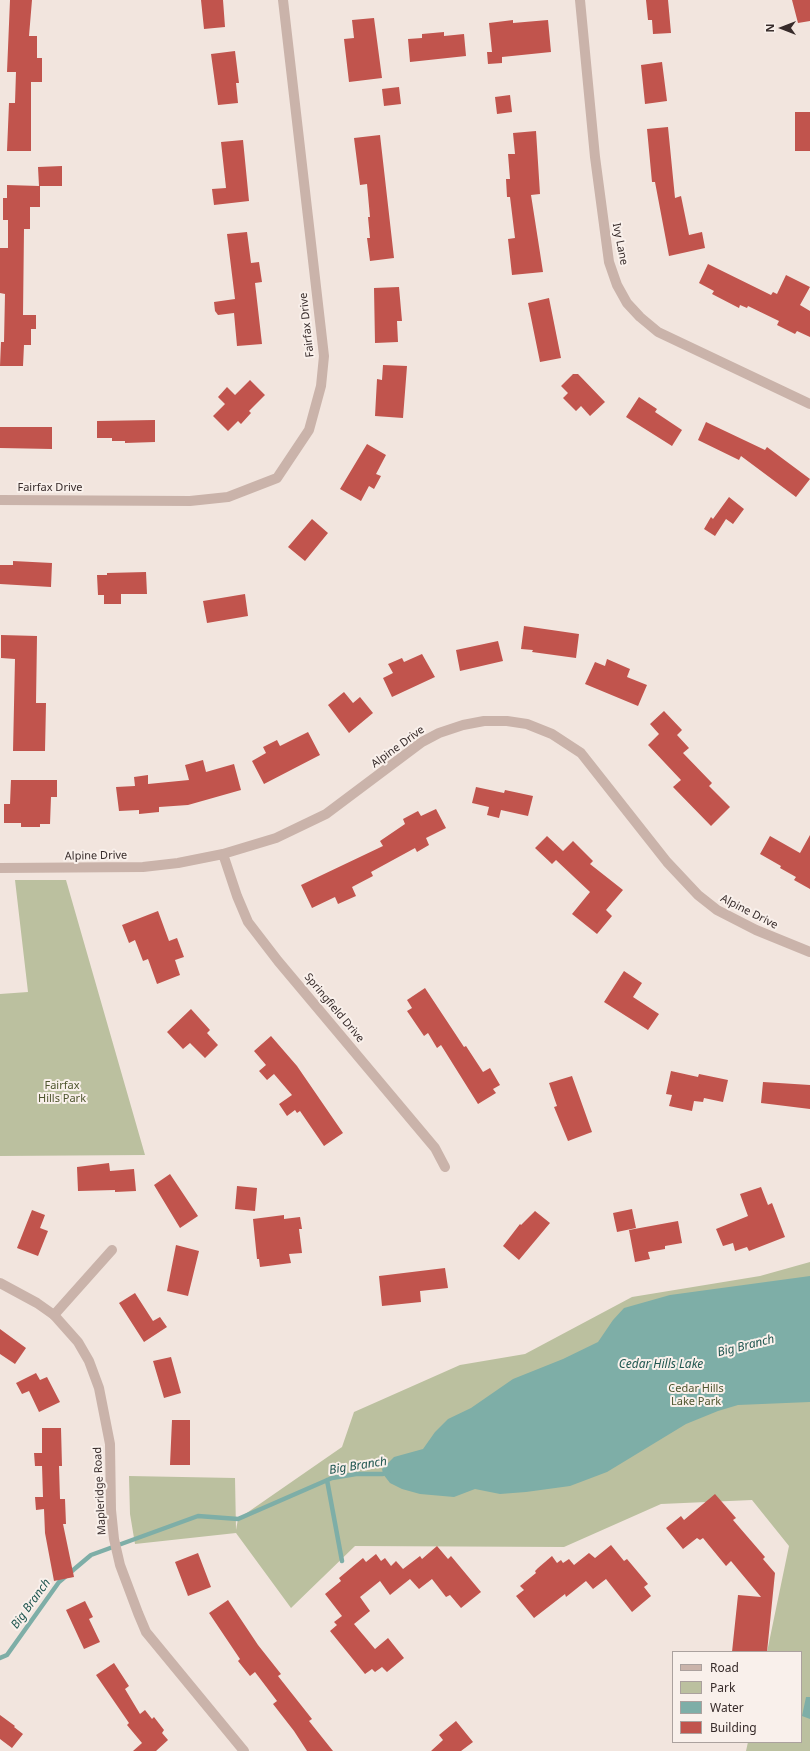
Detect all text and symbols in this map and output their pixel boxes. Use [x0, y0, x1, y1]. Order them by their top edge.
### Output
north arrow [762, 8, 802, 48]
text: N [762, 24, 777, 32]
street label: Ivy Lane [609, 222, 631, 266]
street label: Fairfax Drive [297, 292, 317, 358]
street label: Fairfax Drive [17, 481, 83, 495]
street label: Alpine Drive [369, 723, 427, 771]
street label: Alpine Drive [65, 849, 127, 863]
street label: Alpine Drive [718, 892, 780, 932]
street label: Springfield Drive [301, 971, 367, 1045]
park label: Fairfax Hills Park [38, 1079, 86, 1105]
water label: Big Branch [716, 1332, 776, 1360]
water label: Cedar Hills Lake [619, 1358, 703, 1372]
park label: Cedar Hills Lake Park [668, 1382, 724, 1408]
street label: Mapleridge Road [91, 1447, 109, 1535]
water label: Big Branch [328, 1454, 388, 1478]
water label: Big Branch [8, 1576, 54, 1632]
legend [672, 1651, 802, 1743]
text: Road [710, 1659, 739, 1676]
text: Park [710, 1679, 735, 1696]
text: Water [710, 1699, 744, 1716]
text: Building [710, 1719, 757, 1736]

